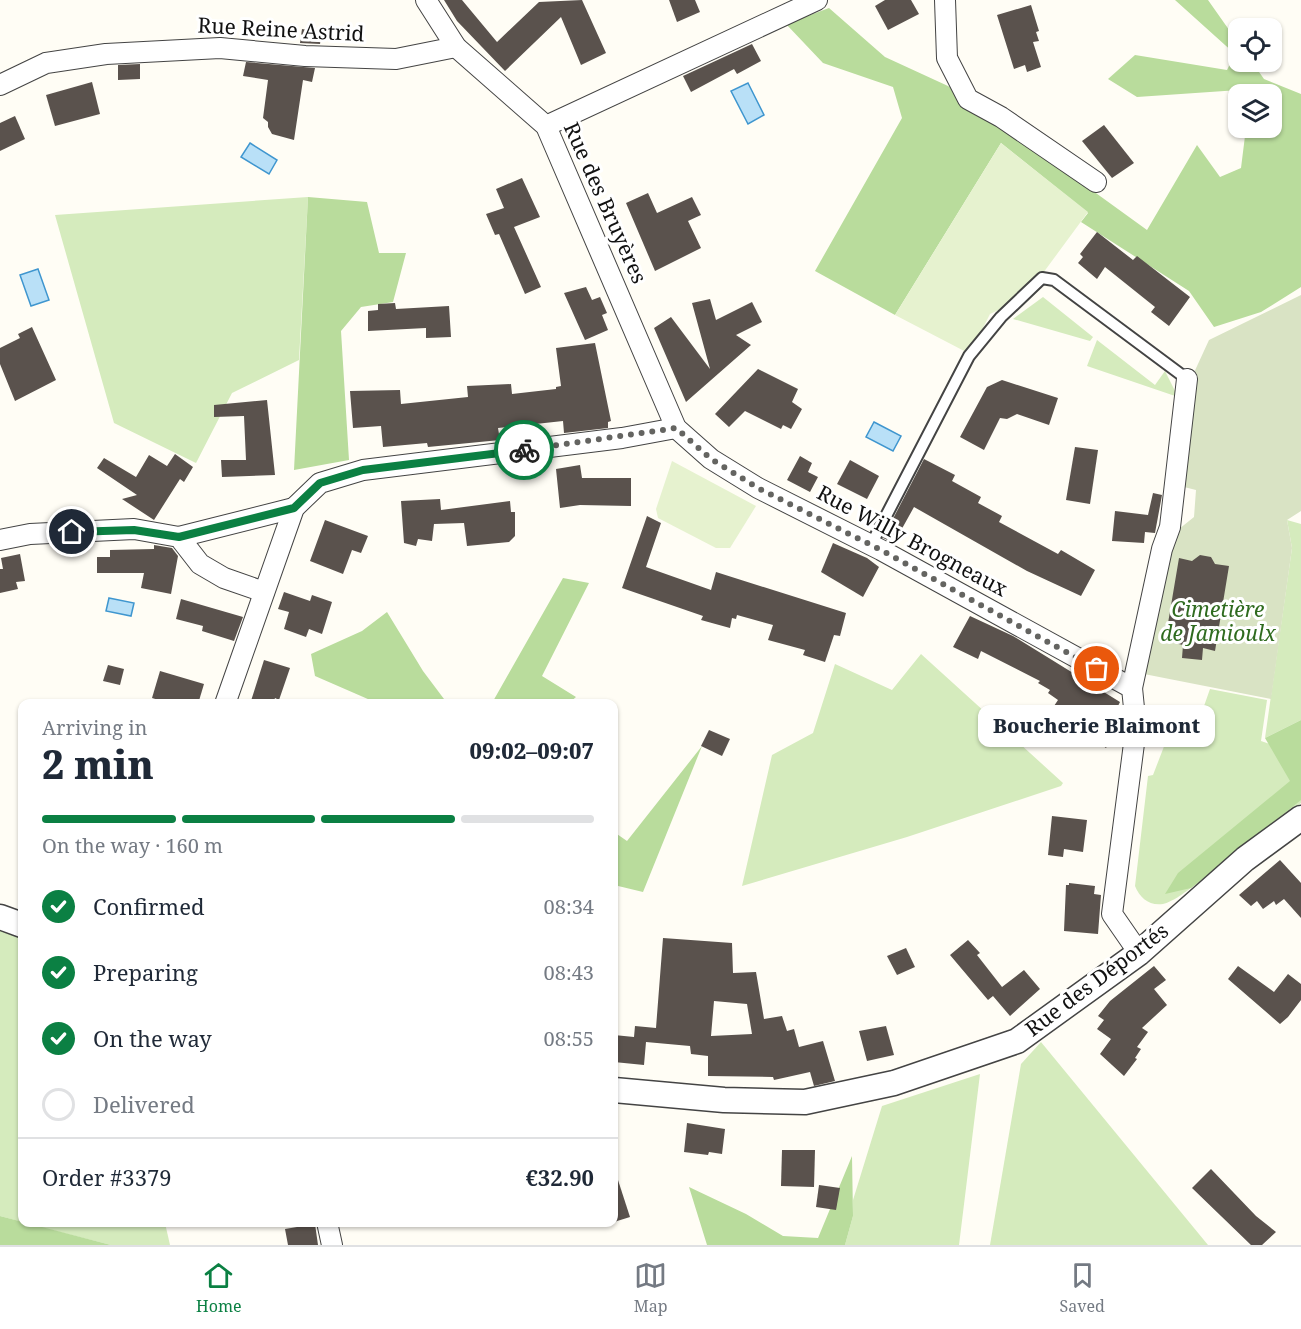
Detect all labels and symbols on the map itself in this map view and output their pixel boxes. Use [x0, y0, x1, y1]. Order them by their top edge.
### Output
street label: Rue Reine Astrid [197, 11, 365, 47]
street label: Rue des Bruyères [558, 118, 654, 288]
courier [494, 420, 554, 480]
street label: Rue Willy Brogneaux [812, 478, 1013, 603]
pin [46, 506, 97, 557]
park label: Cimetière de Jamioulx [1160, 595, 1276, 647]
pin [1071, 643, 1122, 694]
callout: Boucherie Blaimont [978, 705, 1216, 747]
street label: Rue des Déportés [1019, 916, 1174, 1042]

